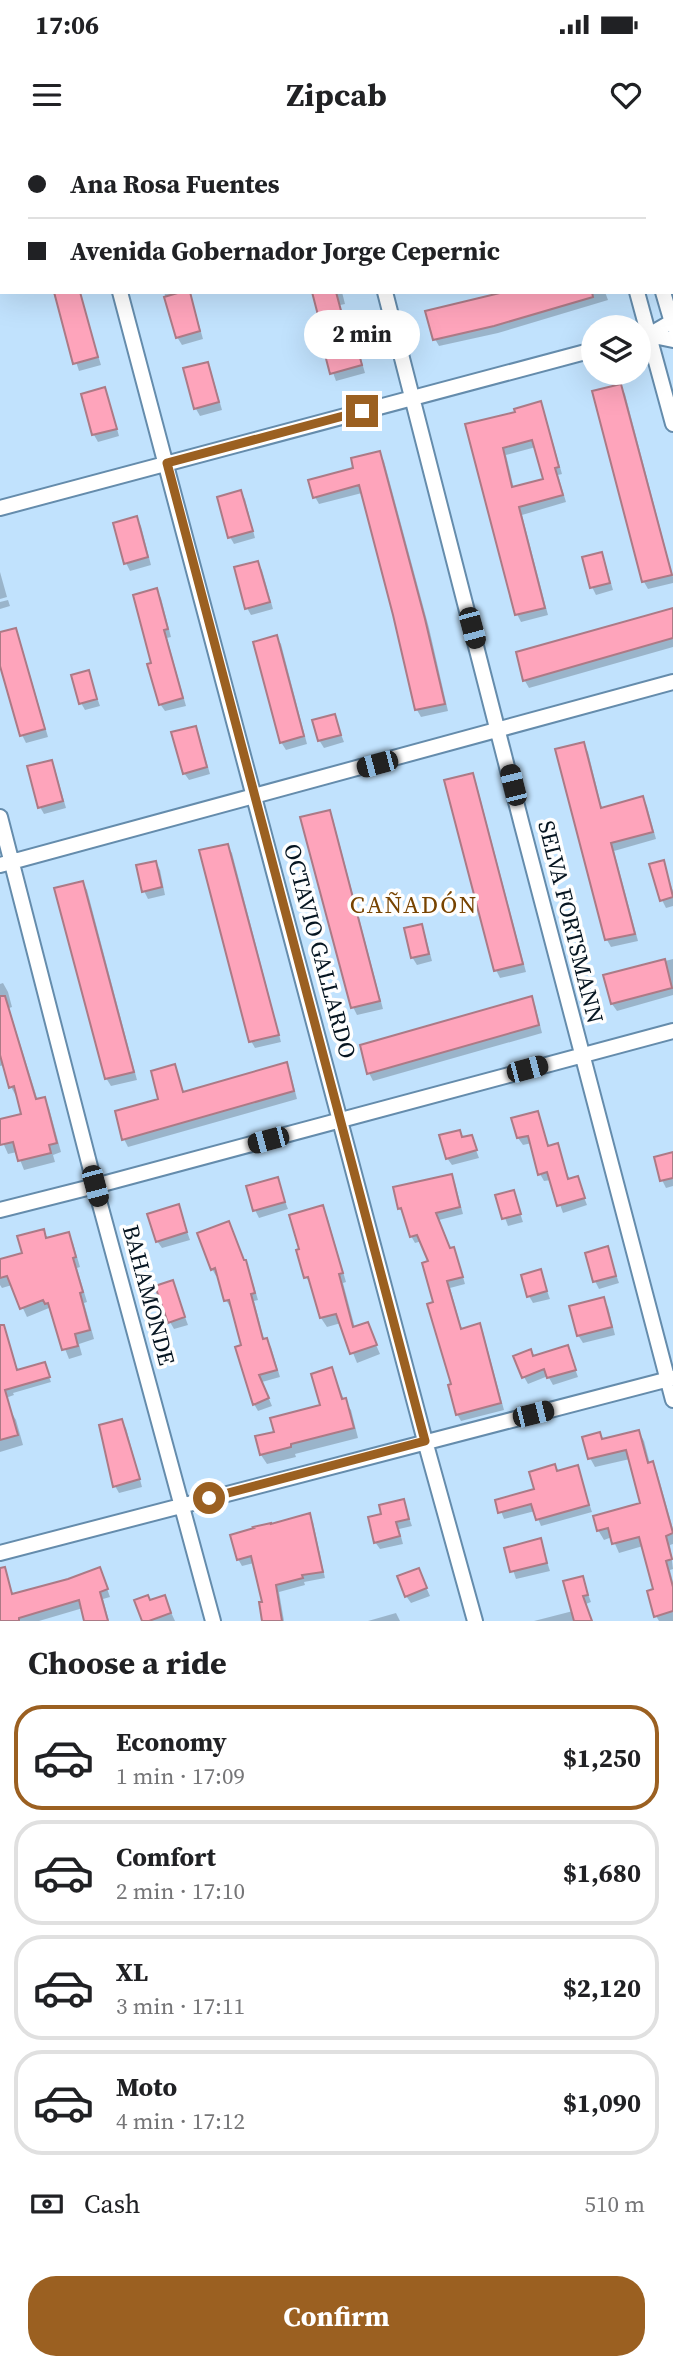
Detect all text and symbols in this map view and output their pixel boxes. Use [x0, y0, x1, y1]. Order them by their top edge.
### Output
text: 17:06 [35, 7, 99, 43]
text: Zipcab [286, 73, 387, 117]
icon: menu [28, 76, 66, 114]
icon: heart [607, 76, 645, 114]
text: Ana Rosa Fuentes [70, 166, 280, 202]
text: Avenida Gobernador Jorge Cepernic [70, 233, 500, 269]
callout: 2 min [304, 310, 420, 358]
map controls [581, 315, 651, 385]
button: layers [581, 315, 651, 385]
text: 2 min [332, 318, 392, 350]
route end [346, 395, 378, 427]
car [457, 605, 488, 651]
car [354, 748, 401, 780]
car [498, 762, 529, 808]
street label: SELVA FORTSMANN [530, 817, 612, 1027]
street label: OCTAVIO GALLARDO [276, 840, 364, 1062]
district label: CAÑADÓN [350, 888, 478, 921]
car [504, 1053, 551, 1085]
car [245, 1124, 292, 1156]
car [80, 1163, 111, 1209]
street label: BAHAMONDE [115, 1221, 183, 1369]
car [511, 1399, 556, 1429]
route start [193, 1482, 225, 1514]
text: Choose a ride [28, 1641, 227, 1685]
text: Economy [116, 1724, 227, 1760]
icon: car [32, 1726, 95, 1789]
text: $1,250 [563, 1740, 641, 1776]
text: 1 min · 17:09 [116, 1760, 245, 1792]
text: Comfort [116, 1839, 216, 1875]
icon: car [32, 1841, 95, 1904]
text: $1,680 [563, 1855, 641, 1891]
text: 2 min · 17:10 [116, 1875, 245, 1907]
text: XL [116, 1954, 148, 1990]
icon: car [32, 1956, 95, 2019]
text: $2,120 [563, 1970, 641, 2006]
text: 3 min · 17:11 [116, 1990, 245, 2022]
text: Moto [116, 2069, 177, 2105]
icon: car [32, 2071, 95, 2134]
text: $1,090 [563, 2085, 641, 2121]
text: 4 min · 17:12 [116, 2105, 245, 2137]
icon: cash [28, 2185, 66, 2223]
text: Cash [84, 2186, 140, 2222]
text: 510 m [584, 2188, 645, 2220]
button: Confirm [28, 2276, 645, 2356]

